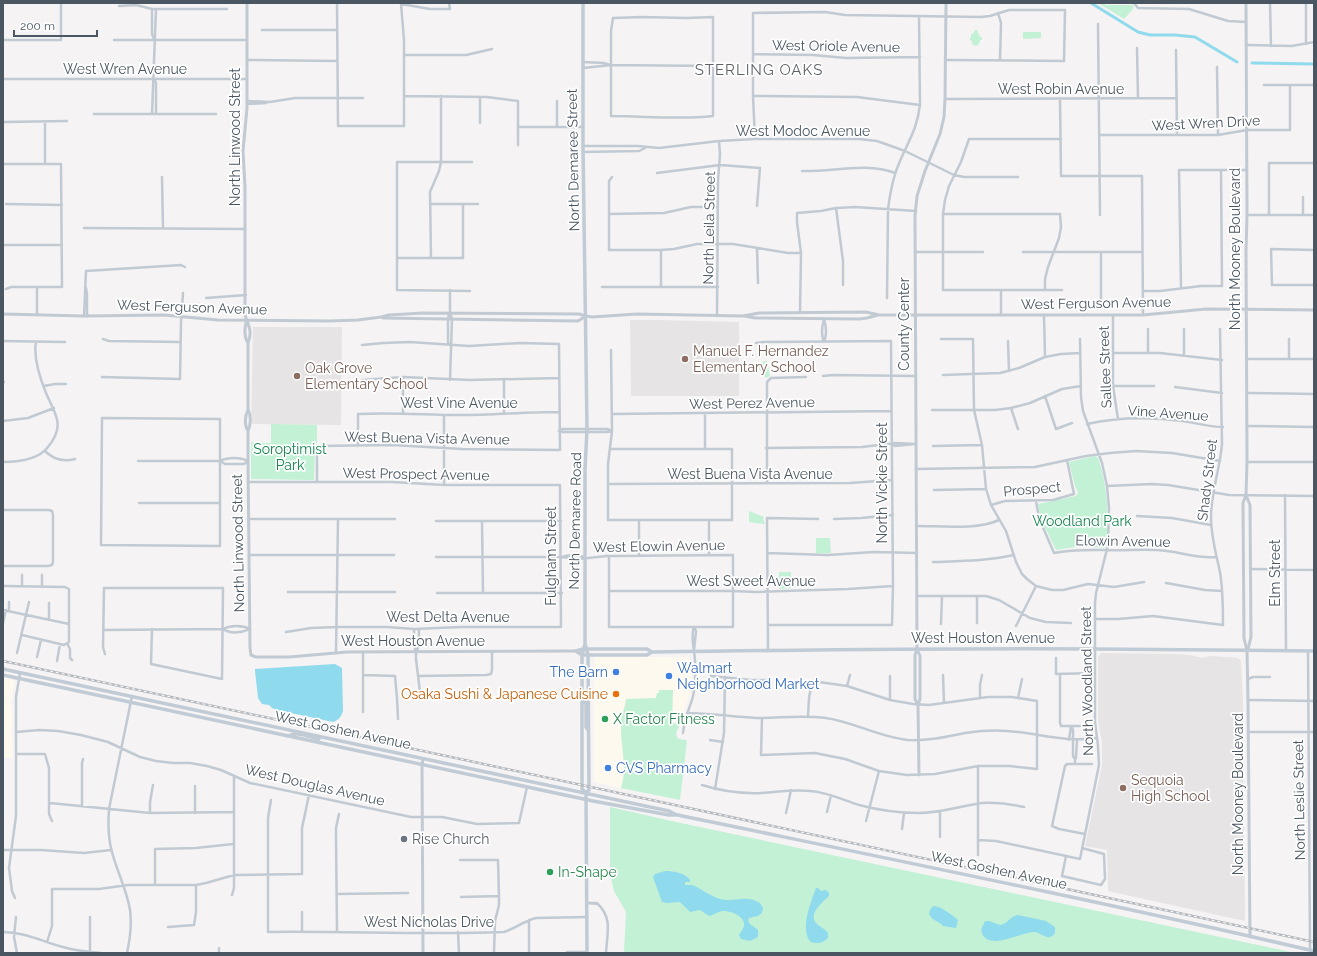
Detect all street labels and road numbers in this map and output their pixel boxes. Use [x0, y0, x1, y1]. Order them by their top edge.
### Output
street label: West Oriole Avenue [772, 37, 900, 55]
street label: West Wren Avenue [63, 61, 187, 77]
street label: North Linwood Street [227, 67, 243, 206]
street label: West Robin Avenue [998, 81, 1124, 97]
street label: North Demaree Street [564, 88, 582, 231]
street label: West Wren Drive [1151, 112, 1261, 134]
street label: West Modoc Avenue [736, 123, 870, 139]
street label: North Mooney Boulevard [1227, 168, 1243, 330]
street label: North Leila Street [700, 171, 718, 285]
street label: County Center [896, 277, 912, 371]
street label: West Ferguson Avenue [1021, 294, 1171, 312]
street label: West Ferguson Avenue [117, 296, 267, 318]
street label: Sallee Street [1096, 325, 1114, 409]
street label: West Perez Avenue [689, 394, 815, 412]
street label: West Vine Avenue [400, 395, 518, 411]
street label: Vine Avenue [1127, 402, 1209, 424]
street label: North Vickie Street [874, 422, 890, 544]
street label: West Buena Vista Avenue [344, 429, 510, 447]
street label: Shady Street [1194, 438, 1220, 522]
street label: North Demaree Road [566, 452, 584, 590]
street label: West Prospect Avenue [342, 465, 490, 483]
street label: West Buena Vista Avenue [667, 466, 833, 482]
street label: North Linwood Street [229, 473, 247, 612]
street label: Prospect [1003, 478, 1062, 499]
street label: Fulgham Street [543, 506, 559, 606]
street label: Elowin Avenue [1075, 532, 1171, 550]
street label: West Elowin Avenue [593, 537, 725, 555]
street label: Elm Street [1267, 539, 1283, 607]
street label: West Sweet Avenue [686, 573, 816, 589]
street label: North Woodland Street [1078, 606, 1096, 756]
street label: West Delta Avenue [386, 609, 510, 625]
street label: West Houston Avenue [911, 630, 1055, 646]
street label: West Houston Avenue [341, 633, 485, 649]
street label: West Goshen Avenue [273, 708, 413, 752]
street label: North Mooney Boulevard [1230, 713, 1246, 875]
street label: North Leslie Street [1290, 739, 1308, 861]
street label: West Douglas Avenue [244, 761, 386, 809]
street label: West Goshen Avenue [929, 848, 1069, 892]
street label: West Nicholas Drive [364, 914, 494, 930]

